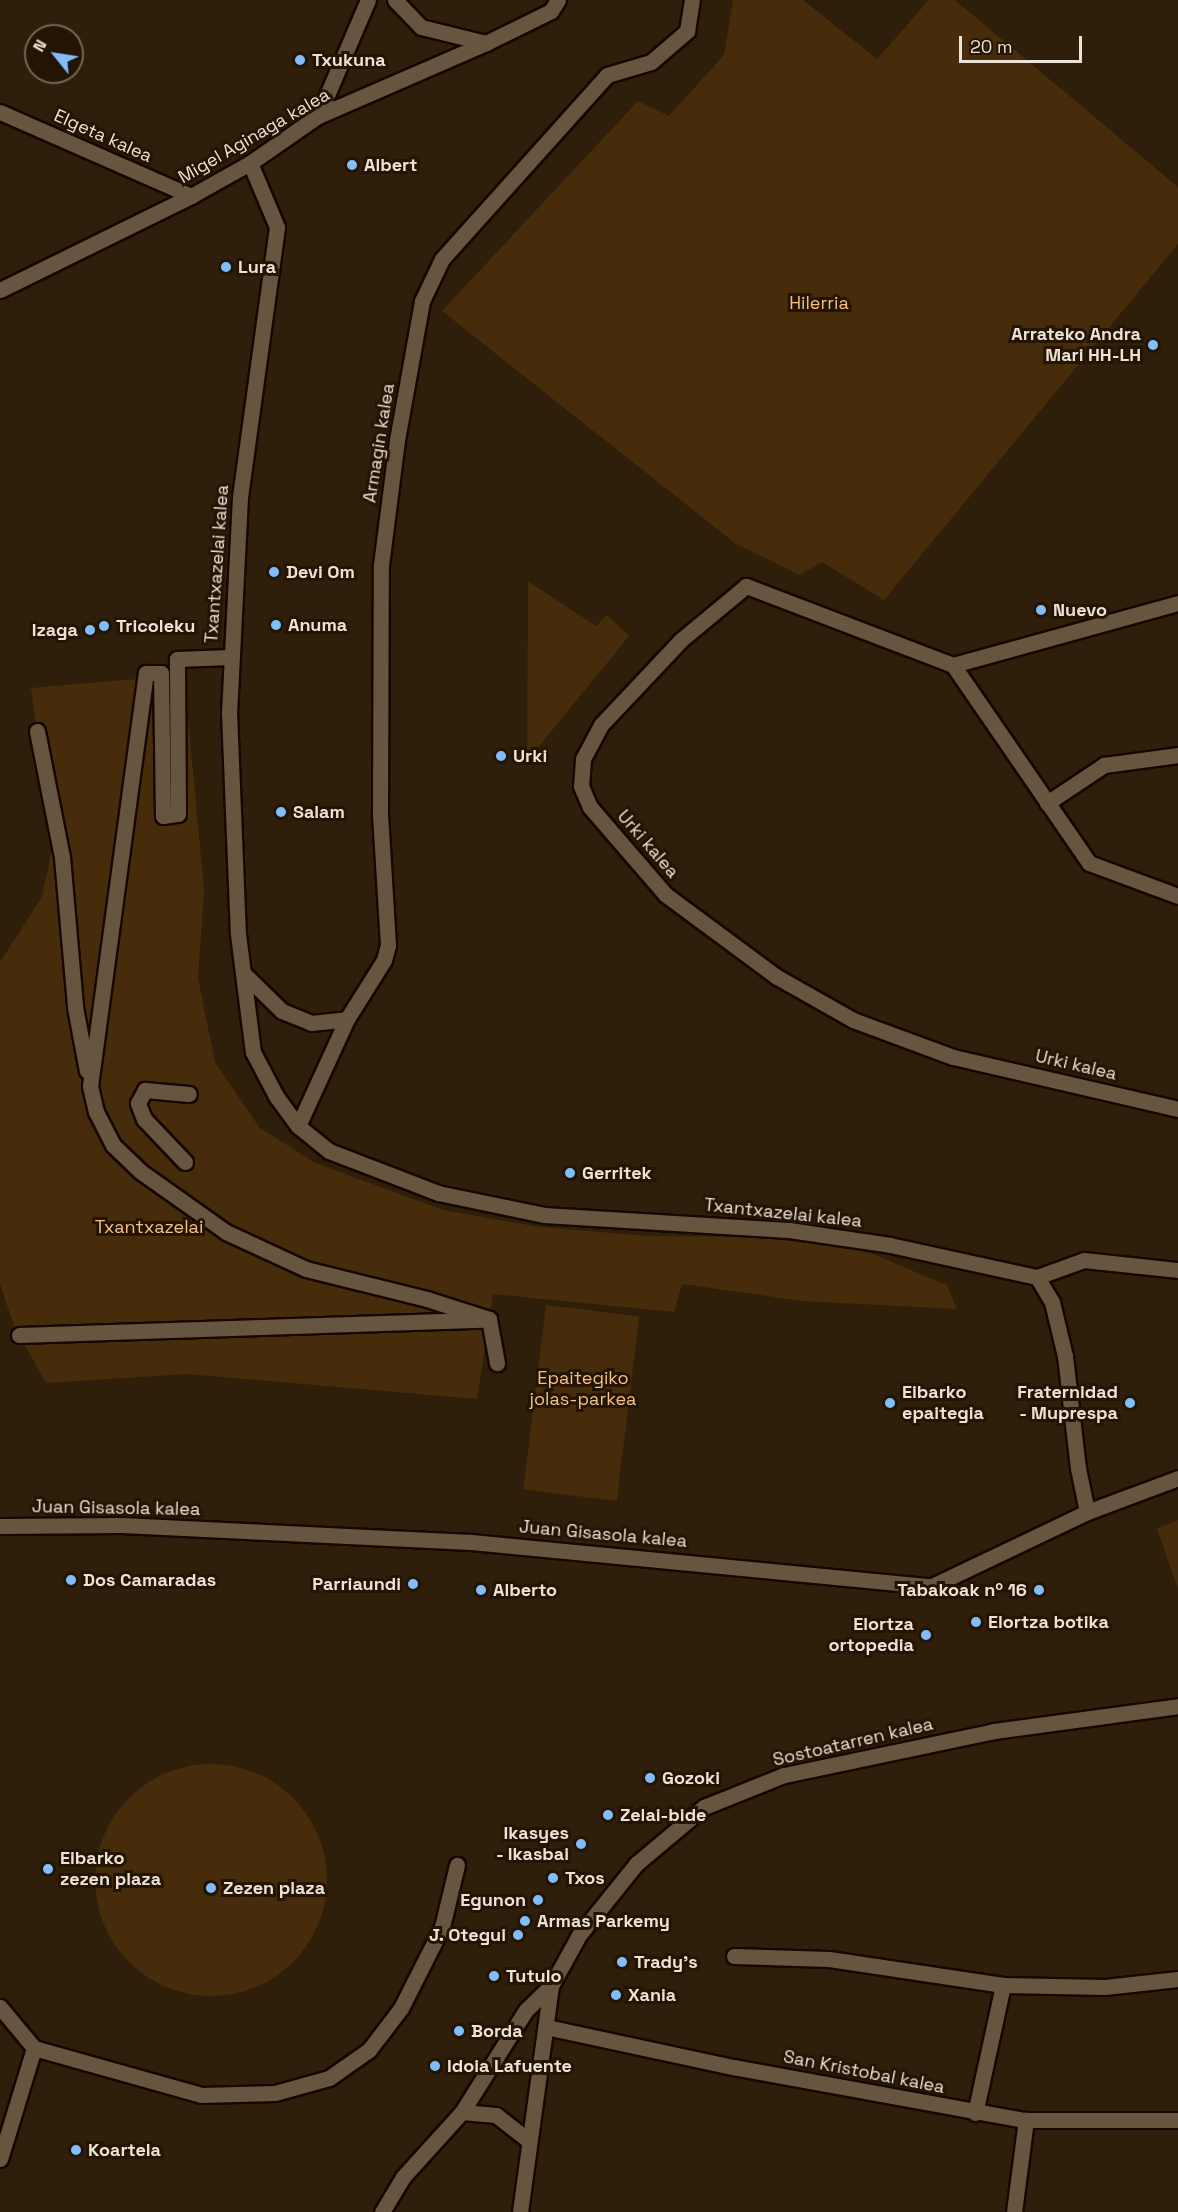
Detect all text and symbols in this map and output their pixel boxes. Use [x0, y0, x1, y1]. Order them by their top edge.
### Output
north arrow [24, 24, 84, 84]
scale bar [962, 24, 1085, 62]
text: 20 m [970, 35, 1013, 58]
text: N [28, 36, 51, 56]
place label: Txukuna [312, 49, 386, 71]
marker: Txukuna [293, 53, 307, 67]
street label: Migel Aginaga kalea [174, 84, 334, 188]
street label: Elgeta kalea [51, 105, 155, 167]
place label: Albert [364, 154, 417, 176]
marker: Albert [345, 158, 359, 172]
place label: Lura [238, 256, 276, 278]
marker: Lura [219, 260, 233, 274]
park label: Hilerria [789, 292, 849, 314]
place label: Arrateko Andra Mari HH-LH [1011, 324, 1141, 366]
marker: Arrateko Andra Mari HH-LH [1146, 338, 1160, 352]
street label: Armagin kalea [359, 382, 399, 504]
street label: Txantxazelai kalea [201, 484, 233, 644]
place label: Devi Om [286, 561, 355, 583]
marker: Devi Om [267, 565, 281, 579]
place label: Nuevo [1053, 599, 1107, 621]
marker: Nuevo [1034, 603, 1048, 617]
place label: Anuma [288, 614, 347, 636]
place label: Tricoleku [116, 615, 195, 637]
marker: Anuma [269, 618, 283, 632]
place label: Izaga [32, 619, 78, 641]
marker: Tricoleku [97, 619, 111, 633]
marker: Izaga [83, 623, 97, 637]
place label: Urki [513, 745, 547, 767]
marker: Urki [494, 749, 508, 763]
place label: Salam [293, 801, 345, 823]
marker: Salam [274, 805, 288, 819]
street label: Urki kalea [613, 806, 683, 882]
street label: Urki kalea [1033, 1045, 1119, 1085]
place label: Gerritek [582, 1162, 652, 1184]
marker: Gerritek [563, 1166, 577, 1180]
street label: Txantxazelai kalea [703, 1194, 863, 1232]
park label: Txantxazelai [95, 1216, 203, 1238]
park label: Epaitegiko jolas-parkea [530, 1368, 636, 1410]
place label: Eibarko epaitegia [902, 1382, 984, 1424]
place label: Fraternidad - Muprespa [1017, 1382, 1118, 1424]
marker: Eibarko epaitegia [883, 1396, 897, 1410]
marker: Fraternidad - Muprespa [1123, 1396, 1137, 1410]
street label: Juan Gisasola kalea [32, 1496, 200, 1520]
street label: Juan Gisasola kalea [518, 1516, 688, 1552]
place label: Dos Camaradas [83, 1569, 216, 1591]
marker: Dos Camaradas [64, 1573, 78, 1587]
place label: Parriaundi [312, 1573, 401, 1595]
marker: Parriaundi [406, 1577, 420, 1591]
place label: Alberto [493, 1579, 557, 1601]
place label: Tabakoak nº 16 [897, 1579, 1027, 1601]
marker: Alberto [474, 1583, 488, 1597]
marker: Tabakoak nº 16 [1032, 1583, 1046, 1597]
place label: Elortza botika [988, 1611, 1109, 1633]
place label: Elortza ortopedia [828, 1614, 914, 1656]
marker: Elortza botika [969, 1615, 983, 1629]
marker: Elortza ortopedia [919, 1628, 933, 1642]
street label: Sostoatarren kalea [771, 1713, 935, 1771]
place label: Gozoki [662, 1767, 720, 1789]
marker: Gozoki [643, 1771, 657, 1785]
place label: Zelai-bide [620, 1804, 707, 1826]
marker: Zelai-bide [601, 1808, 615, 1822]
place label: Ikasyes - Ikasbai [495, 1823, 569, 1866]
marker: Ikasyes - Ikasbai [574, 1837, 588, 1851]
place label: Eibarko zezen plaza [60, 1848, 161, 1890]
marker: Eibarko zezen plaza [41, 1862, 55, 1876]
place label: Txos [565, 1867, 605, 1889]
marker: Txos [546, 1871, 560, 1885]
place label: Zezen plaza [223, 1877, 325, 1899]
marker: Zezen plaza [204, 1881, 218, 1895]
place label: Egunon [460, 1889, 526, 1911]
marker: Egunon [531, 1893, 545, 1907]
place label: Armas Parkemy [537, 1910, 670, 1932]
marker: Armas Parkemy [518, 1914, 532, 1928]
place label: J. Otegui [428, 1924, 506, 1946]
marker: J. Otegui [511, 1928, 525, 1942]
place label: Trady's [634, 1951, 698, 1973]
marker: Trady's [615, 1955, 629, 1969]
place label: Tutulo [506, 1965, 561, 1987]
marker: Tutulo [487, 1969, 501, 1983]
place label: Xania [628, 1984, 676, 2006]
marker: Xania [609, 1988, 623, 2002]
place label: Borda [471, 2020, 523, 2042]
marker: Borda [452, 2024, 466, 2038]
street label: San Kristobal kalea [782, 2046, 946, 2098]
place label: Idoia Lafuente [447, 2055, 572, 2077]
marker: Idoia Lafuente [428, 2059, 442, 2073]
place label: Koartela [88, 2139, 161, 2161]
marker: Koartela [69, 2143, 83, 2157]

